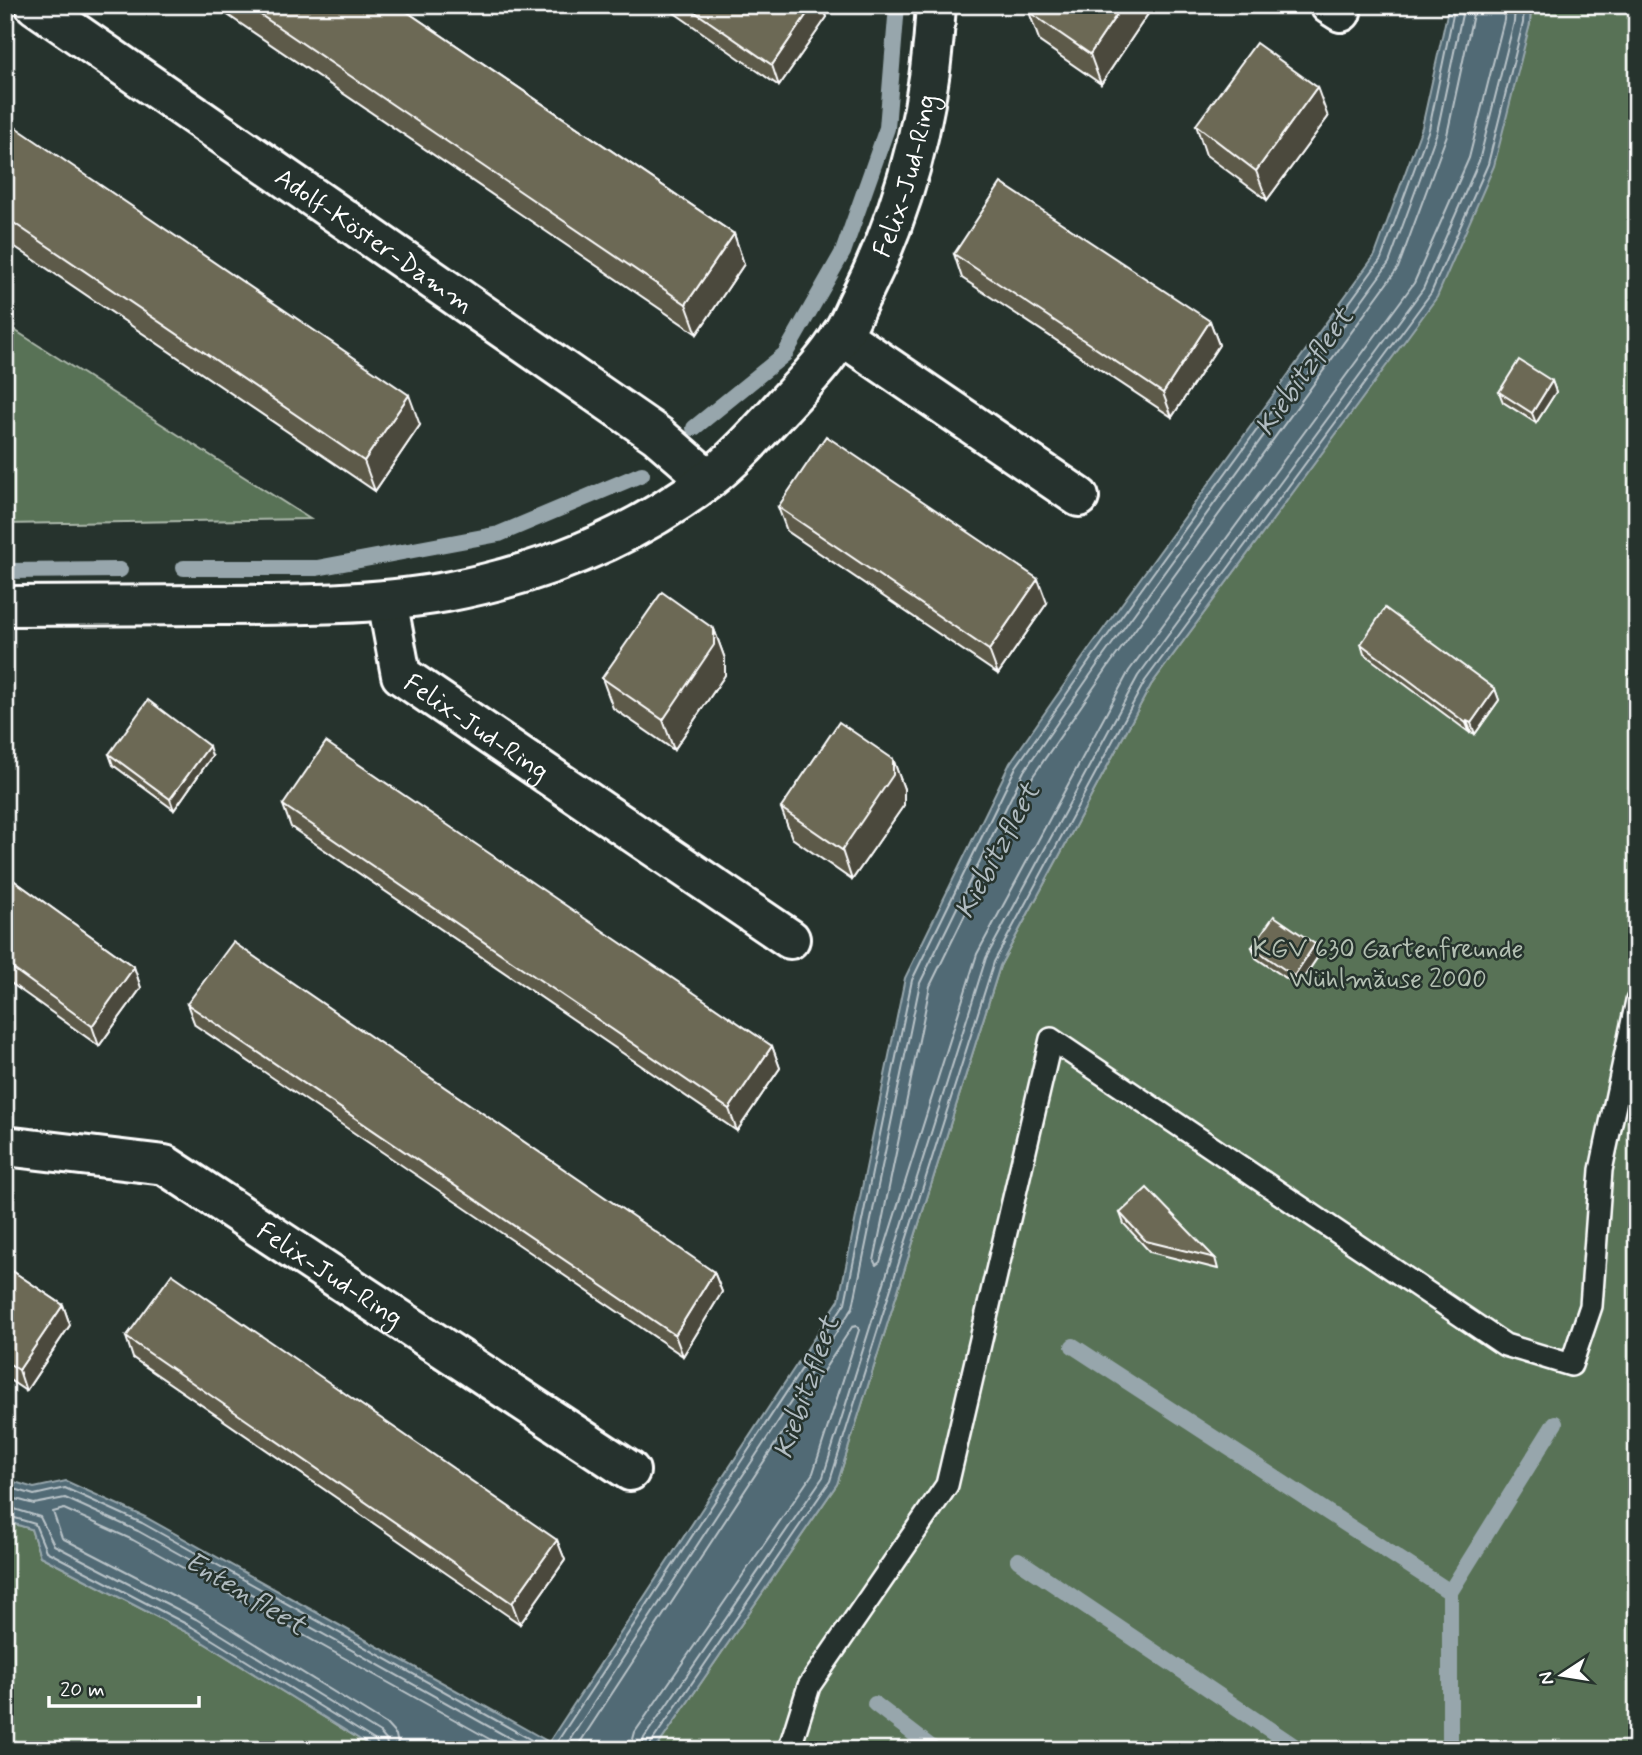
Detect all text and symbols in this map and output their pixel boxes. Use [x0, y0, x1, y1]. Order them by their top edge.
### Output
street label: Felix-Jud-Ring [866, 92, 947, 263]
street label: Adolf-Köster-Damm [268, 161, 480, 322]
water label: Kiebitzfleet [1247, 300, 1364, 444]
street label: Felix-Jud-Ring [397, 667, 555, 791]
water label: Kiebitzfleet [947, 776, 1050, 925]
park label: KGV 630 Gartenfreunde Wühlmäuse 2000 [1253, 933, 1524, 997]
street label: Felix-Jud-Ring [250, 1215, 409, 1337]
water label: Kiebitzfleet [766, 1310, 849, 1464]
water label: Entenfleet [177, 1544, 313, 1646]
north arrow [1526, 1640, 1596, 1710]
scale bar [49, 1664, 200, 1708]
text: N [1533, 1669, 1560, 1687]
text: 20 m [60, 1676, 105, 1704]

